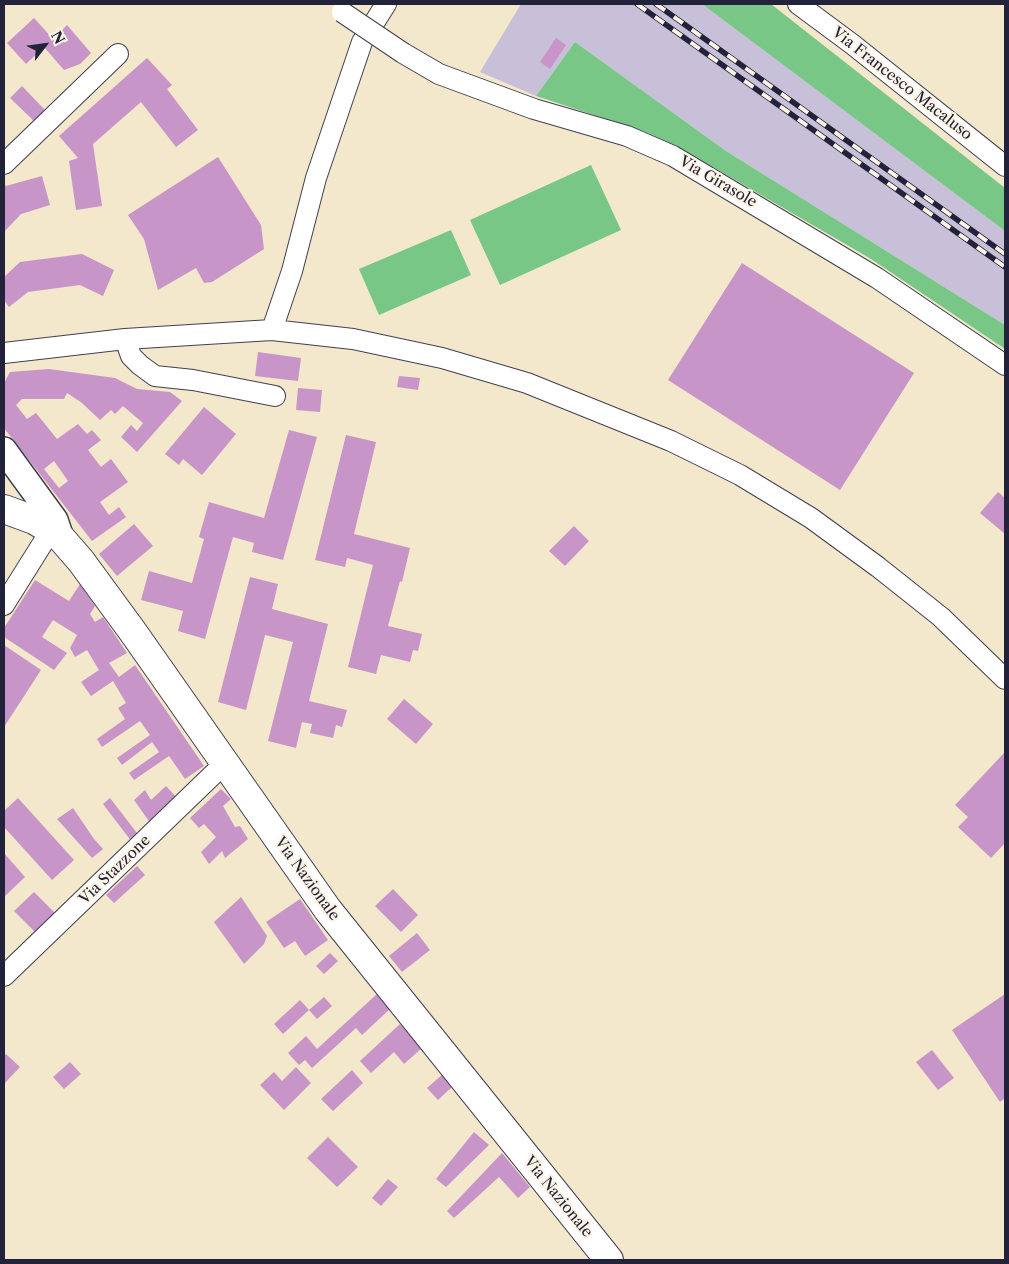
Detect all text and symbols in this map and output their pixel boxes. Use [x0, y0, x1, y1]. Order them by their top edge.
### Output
north arrow [20, 20, 70, 70]
street label: Via Francesco Macaluso [828, 24, 976, 144]
text: N [47, 28, 69, 47]
street label: Via Girasole [676, 153, 760, 211]
street label: Via Stazzone [76, 832, 154, 908]
street label: Via Nazionale [271, 834, 343, 924]
street label: Via Nazionale [520, 1153, 596, 1241]

